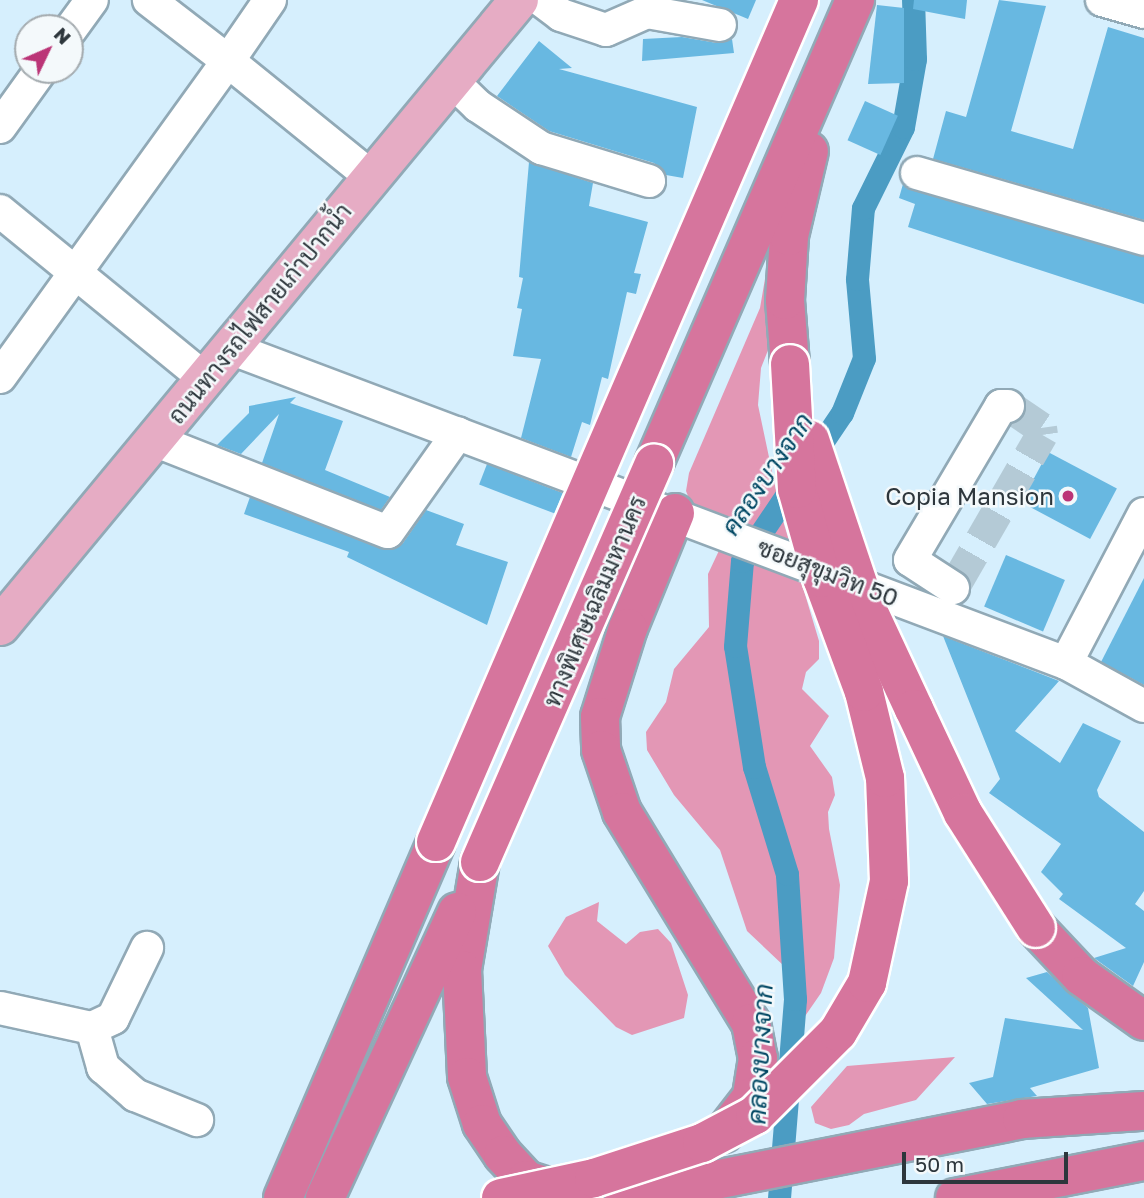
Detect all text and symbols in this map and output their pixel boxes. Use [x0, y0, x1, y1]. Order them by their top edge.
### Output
north arrow [14, 14, 84, 84]
text: N [50, 22, 76, 49]
street label: ถนนทางรถไฟสายเก่าปากน้ำ [161, 197, 357, 429]
water label: คลองบางจาก [715, 407, 819, 541]
place label: Copia Mansion [885, 482, 1054, 510]
marker: Copia Mansion [1060, 488, 1076, 504]
street label: ทางพิเศษเฉลิมมหานคร [536, 491, 652, 711]
street label: ซอยสุขุมวิท 50 [754, 532, 902, 612]
water label: คลองบางจาก [741, 983, 779, 1125]
scale bar [906, 1138, 1072, 1182]
text: 50 m [915, 1151, 964, 1177]

